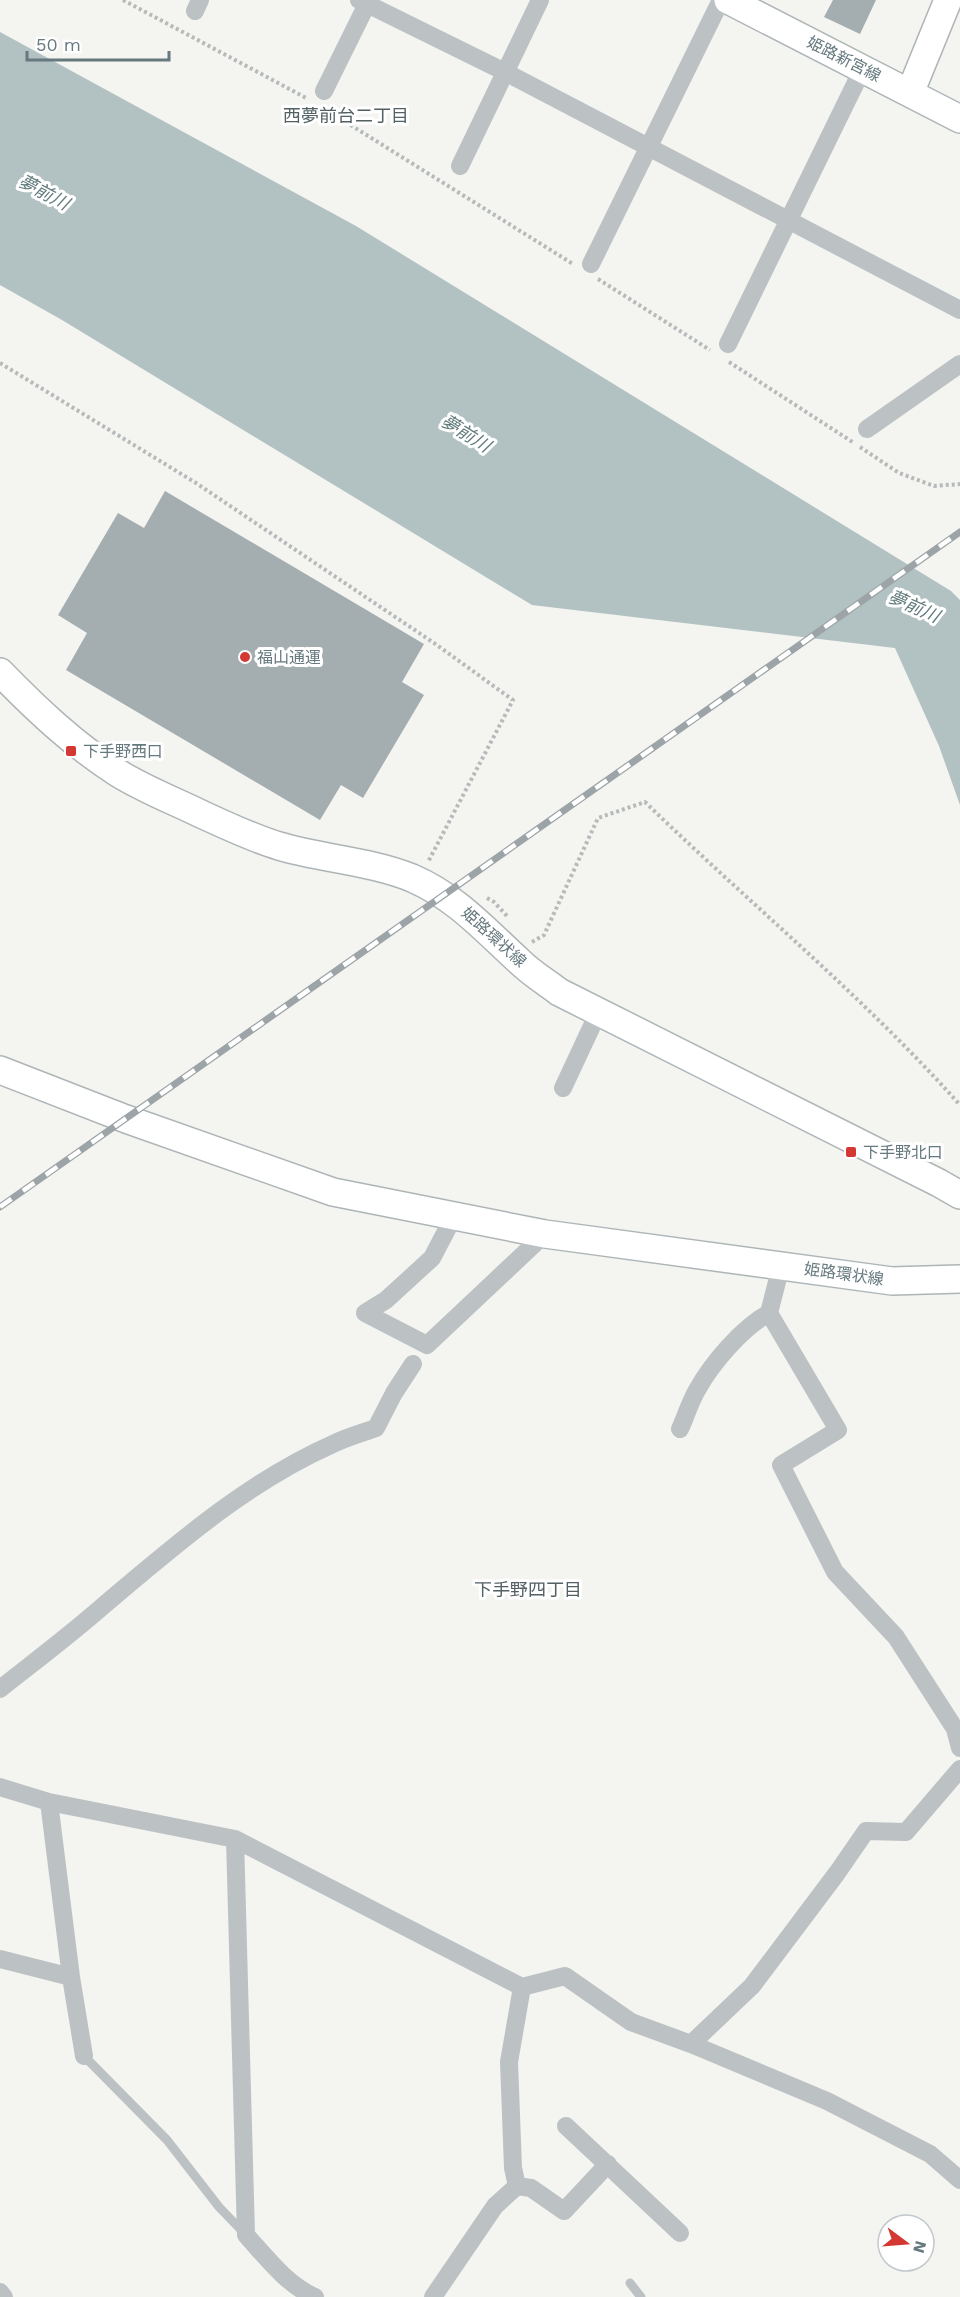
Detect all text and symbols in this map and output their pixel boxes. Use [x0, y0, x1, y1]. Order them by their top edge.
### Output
scale bar [27, 24, 170, 62]
street label: 姫路新宮線 [804, 32, 884, 86]
text: 50 m [36, 34, 81, 55]
district label: 西夢前台二丁目 [283, 105, 409, 126]
water label: 夢前川 [15, 170, 75, 215]
water label: 夢前川 [438, 410, 496, 457]
water label: 夢前川 [885, 585, 945, 627]
place label: 福山通運 [257, 648, 321, 667]
marker: 福山通運 [238, 650, 252, 664]
place label: 下手野西口 [83, 742, 163, 761]
marker: 下手野西口 [64, 744, 78, 758]
street label: 姫路環状線 [458, 903, 530, 971]
place label: 下手野北口 [863, 1143, 943, 1162]
marker: 下手野北口 [844, 1145, 858, 1159]
street label: 姫路環状線 [803, 1259, 885, 1289]
district label: 下手野四丁目 [474, 1579, 582, 1600]
north arrow [876, 2213, 936, 2273]
text: N [909, 2239, 931, 2255]

